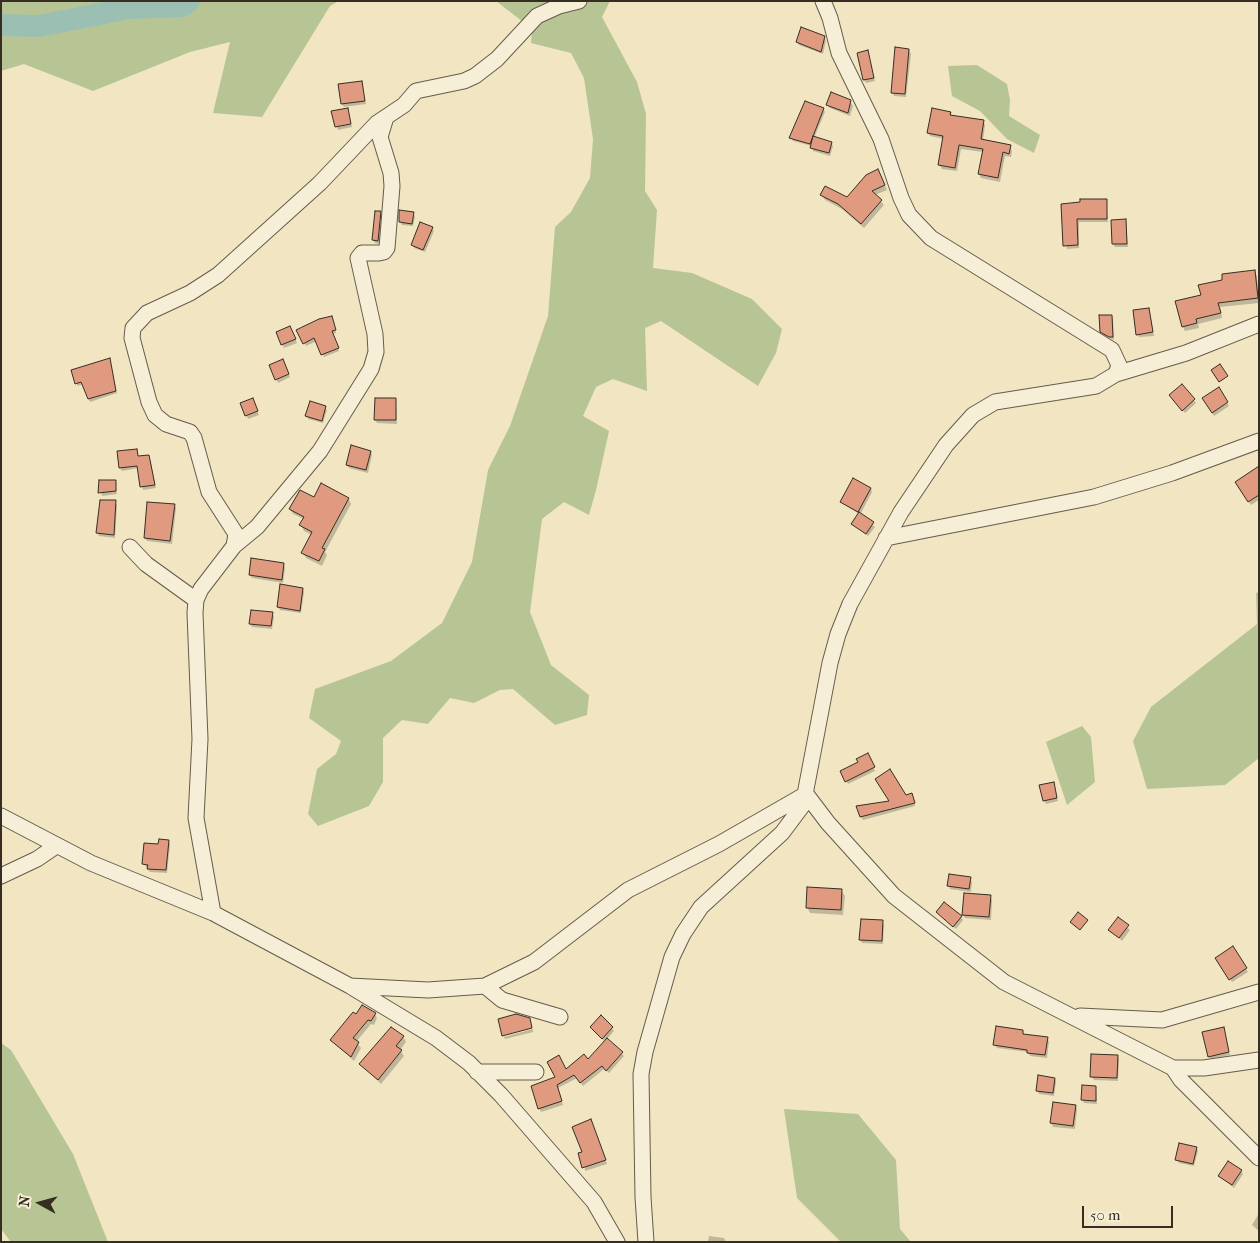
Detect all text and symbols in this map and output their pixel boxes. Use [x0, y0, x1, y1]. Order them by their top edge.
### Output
north arrow [15, 1178, 65, 1228]
text: N [16, 1195, 34, 1207]
scale bar [1085, 1196, 1176, 1228]
text: 50 m [1090, 1206, 1120, 1224]

